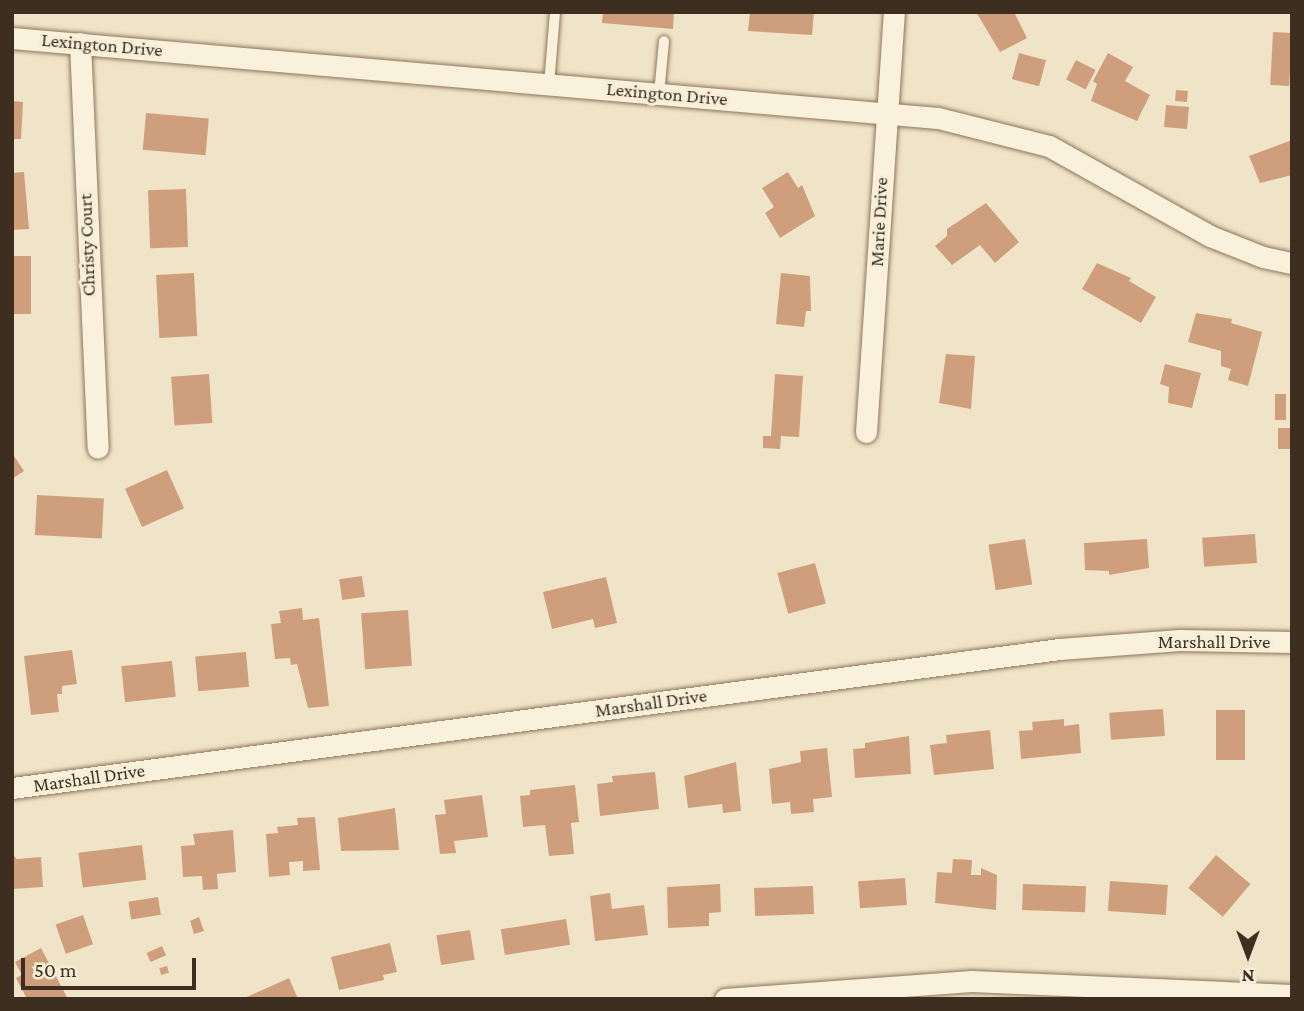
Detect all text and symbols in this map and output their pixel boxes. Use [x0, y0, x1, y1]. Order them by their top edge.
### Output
street label: Lexington Drive [40, 28, 164, 62]
street label: Lexington Drive [605, 77, 729, 111]
street label: Marie Drive [865, 177, 893, 267]
street label: Christy Court [74, 193, 100, 297]
street label: Marshall Drive [1158, 631, 1270, 653]
street label: Marshall Drive [594, 684, 708, 722]
street label: Marshall Drive [32, 759, 146, 797]
north arrow [1213, 920, 1283, 990]
scale bar [24, 944, 200, 988]
text: 50 m [34, 958, 77, 982]
text: N [1242, 966, 1254, 987]

